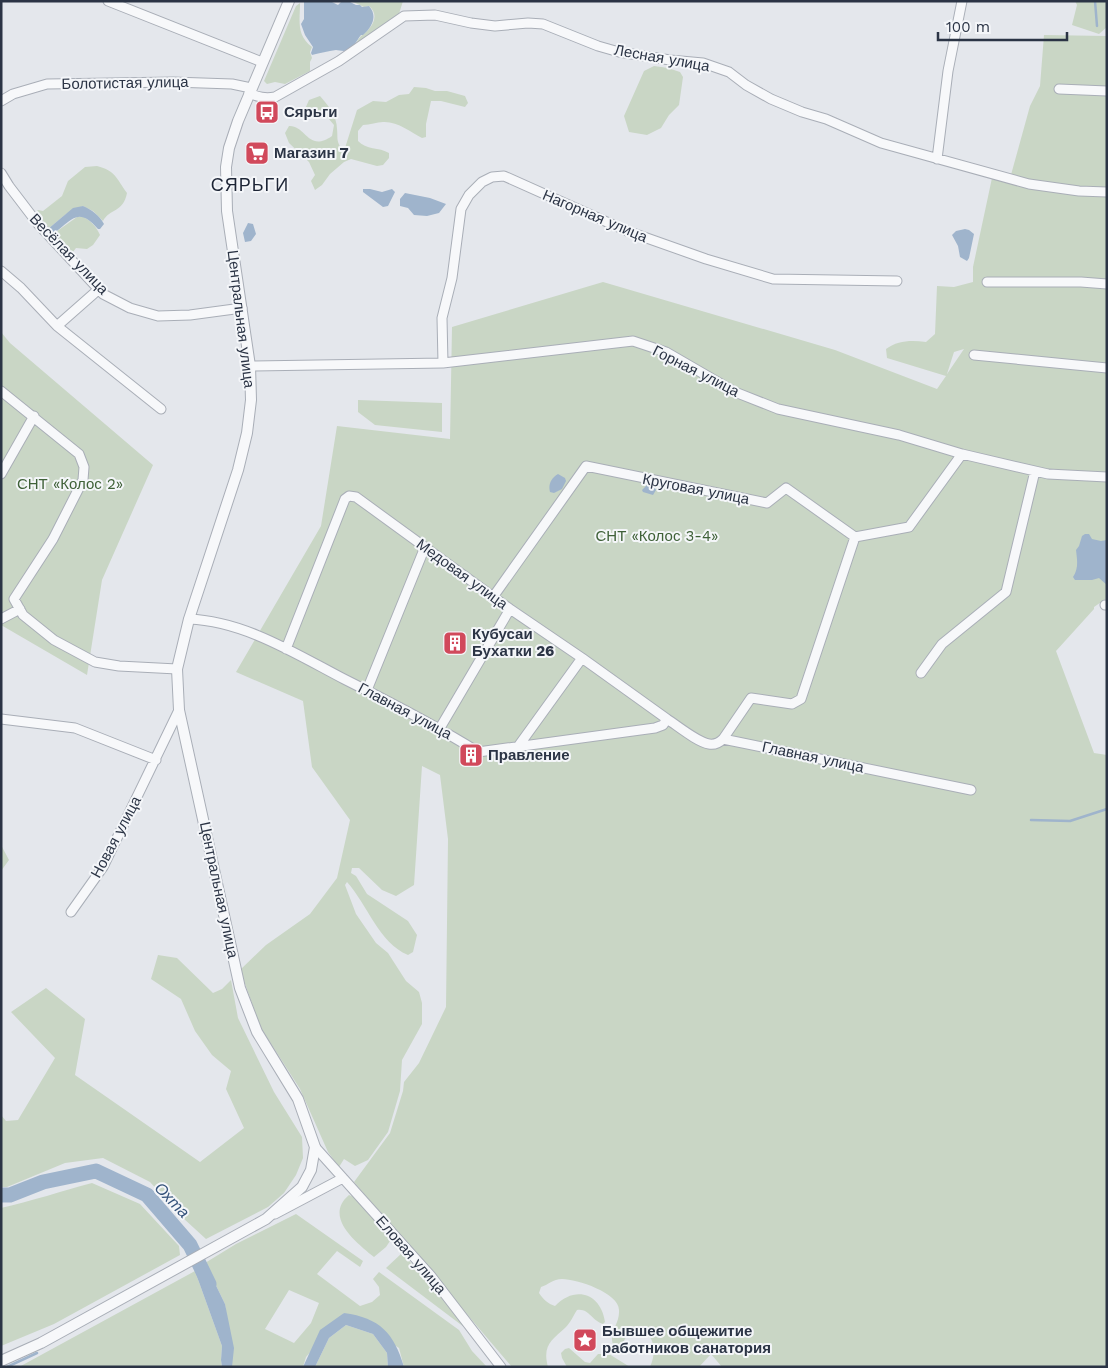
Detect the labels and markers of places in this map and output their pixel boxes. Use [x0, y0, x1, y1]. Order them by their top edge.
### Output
bus stop icon: Сярьги [254, 99, 280, 125]
place label: Сярьги [284, 103, 337, 121]
supermarket icon: Магазин 7 [244, 140, 270, 166]
place label: Магазин 7 [274, 144, 349, 162]
place label: Кубусаи Бухатки 26 [472, 625, 554, 660]
building icon: Кубусаи Бухатки 26 [442, 630, 468, 656]
building icon: Правление [458, 742, 484, 768]
place label: Правление [488, 746, 570, 764]
place label: Бывшее общежитие работников санатория [602, 1322, 771, 1357]
place icon: Бывшее общежитие работников санатория [572, 1327, 598, 1353]

